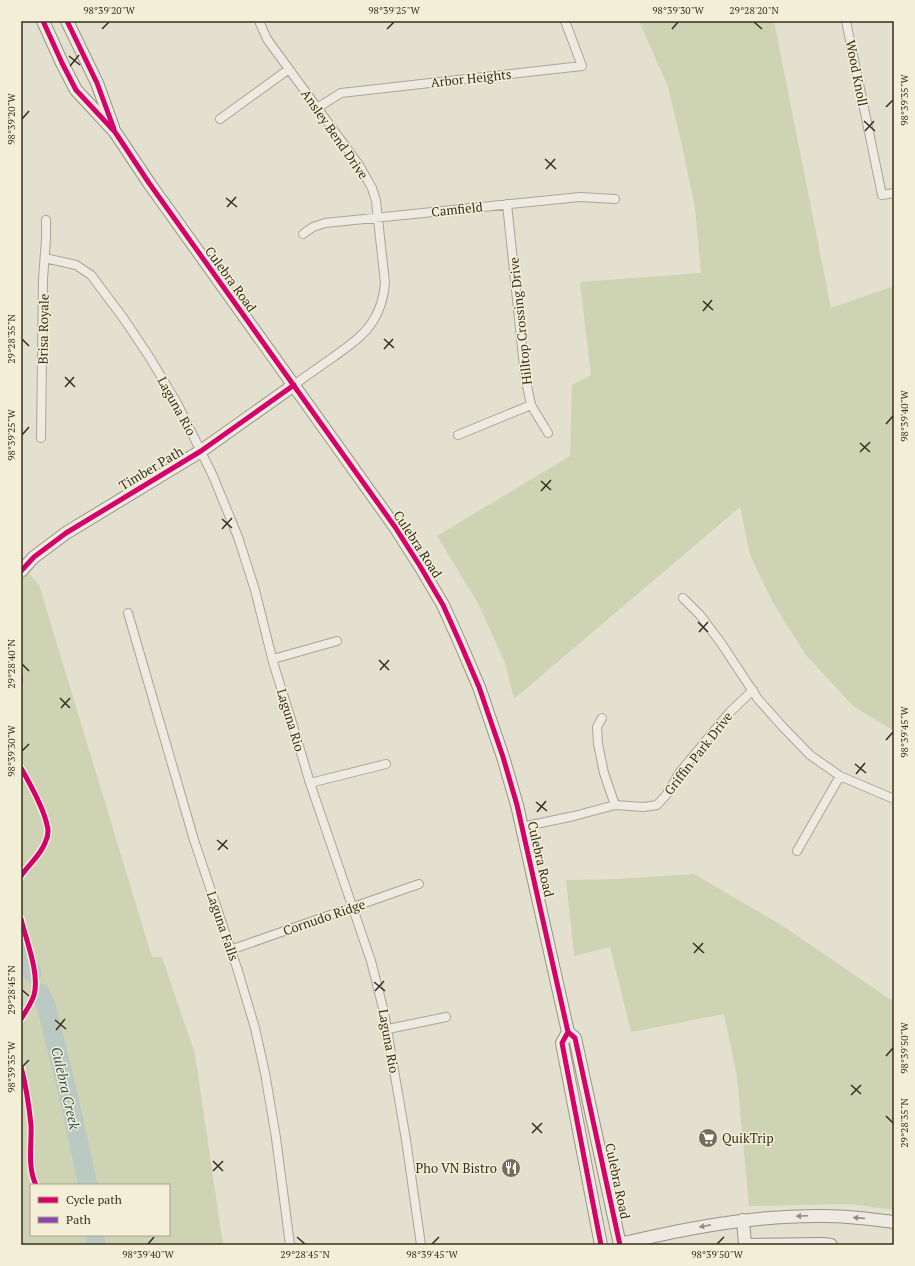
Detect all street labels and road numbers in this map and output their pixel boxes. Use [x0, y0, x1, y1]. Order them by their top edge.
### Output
street label: Wood Knoll [842, 38, 872, 108]
street label: Arbor Heights [430, 65, 512, 91]
street label: Ansley Bend Drive [297, 85, 373, 183]
street label: Camfield [430, 197, 484, 221]
street label: Culebra Road [201, 243, 261, 315]
street label: Hilltop Crossing Drive [504, 256, 536, 386]
street label: Brisa Royale [33, 293, 53, 365]
street label: Laguna Rio [153, 373, 201, 439]
street label: Timber Path [116, 442, 187, 494]
street label: Culebra Road [389, 507, 447, 581]
street label: Laguna Rio [273, 686, 309, 754]
street label: Griffin Park Drive [660, 708, 736, 798]
street label: Culebra Road [524, 819, 558, 899]
street label: Laguna Falls [203, 889, 243, 963]
street label: Cornudo Ridge [281, 895, 367, 939]
street label: Laguna Rio [375, 1008, 403, 1074]
street label: Culebra Road [601, 1141, 635, 1221]

